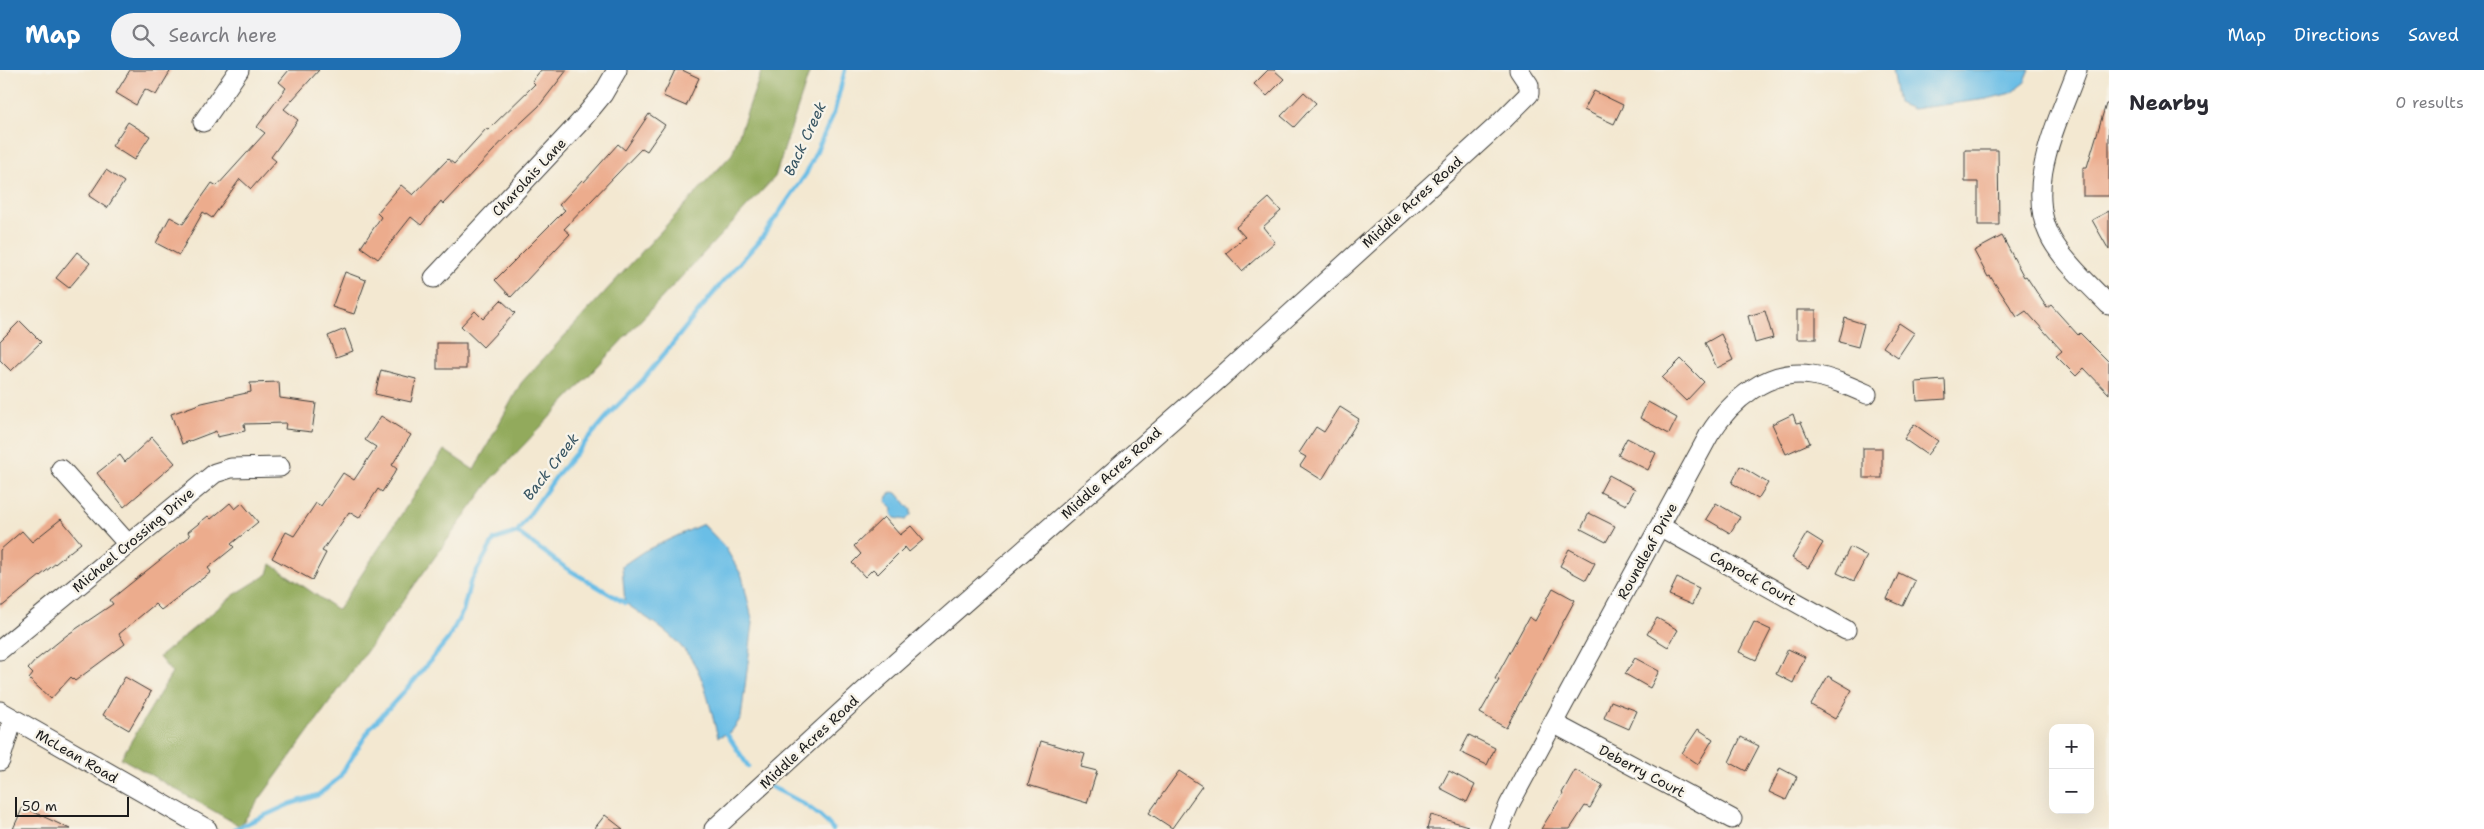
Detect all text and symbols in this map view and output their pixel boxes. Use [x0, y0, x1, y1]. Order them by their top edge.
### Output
search box [111, 13, 461, 58]
text: Map [25, 19, 81, 51]
icon: search [129, 21, 157, 49]
text: Search here [169, 23, 277, 48]
text: Map [2228, 23, 2266, 47]
text: Directions [2294, 23, 2380, 47]
text: Saved [2408, 23, 2459, 47]
text: Nearby [2129, 89, 2209, 117]
text: 0 results [2395, 92, 2464, 113]
water label: Back Creek [779, 98, 831, 179]
street label: Charolais Lane [488, 134, 570, 220]
street label: Middle Acres Road [1358, 152, 1466, 252]
street label: Middle Acres Road [1057, 423, 1165, 523]
water label: Back Creek [518, 429, 584, 505]
street label: Michael Crossing Drive [68, 484, 198, 596]
street label: Roundleaf Drive [1613, 499, 1681, 603]
street label: Caprock Court [1707, 547, 1799, 609]
street label: Middle Acres Road [756, 691, 862, 793]
map controls [2049, 724, 2094, 814]
button: + [2049, 724, 2094, 769]
street label: McLean Road [32, 725, 122, 787]
street label: Deberry Court [1596, 741, 1688, 801]
button: − [2049, 769, 2094, 814]
scale bar [15, 794, 129, 817]
text: 50 m [22, 797, 57, 815]

